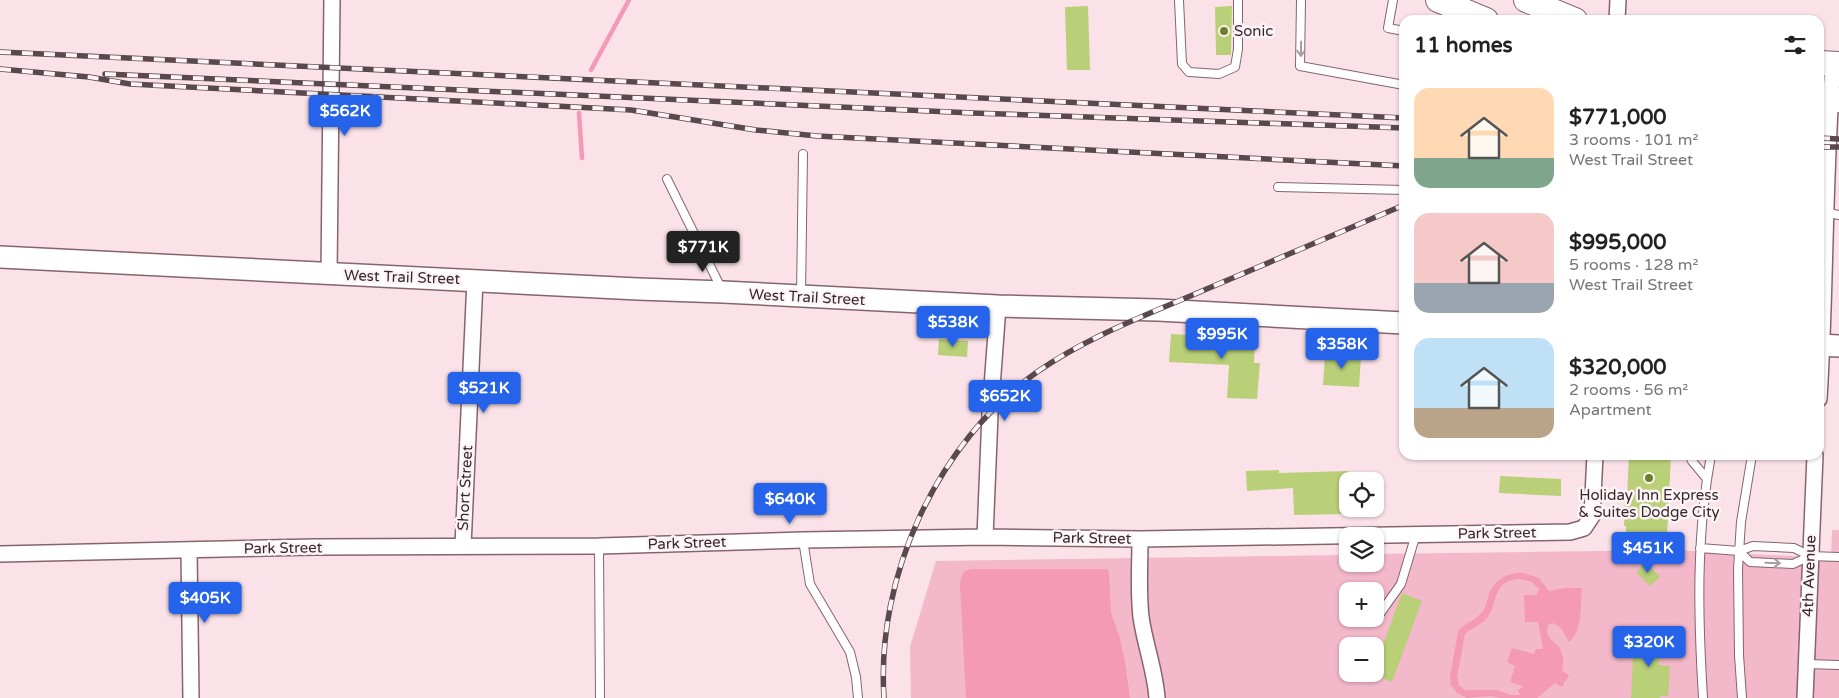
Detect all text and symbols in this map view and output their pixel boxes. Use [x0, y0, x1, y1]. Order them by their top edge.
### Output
place label: Sonic [1234, 22, 1273, 40]
marker: Sonic [1218, 25, 1230, 37]
icon: filters [1781, 31, 1809, 59]
text: 11 homes [1414, 33, 1513, 58]
one-way arrow [1296, 40, 1305, 56]
pin: $562K [310, 94, 380, 137]
text: $562K [320, 101, 370, 121]
text: $771,000 [1569, 105, 1667, 130]
icon: home [1454, 108, 1514, 168]
text: 3 rooms · 101 m² [1569, 130, 1698, 150]
text: West Trail Street [1569, 150, 1693, 170]
pin: $771K [668, 230, 738, 273]
text: $995,000 [1569, 230, 1666, 255]
icon: home [1454, 233, 1514, 293]
text: $771K [678, 237, 728, 257]
text: 5 rooms · 128 m² [1569, 255, 1698, 275]
street label: West Trail Street [344, 266, 461, 288]
text: West Trail Street [1569, 275, 1693, 295]
street label: West Trail Street [748, 285, 866, 309]
pin: $538K [918, 306, 988, 348]
text: $538K [928, 312, 978, 332]
pin: $995K [1187, 318, 1257, 360]
text: $995K [1197, 324, 1247, 344]
pin: $358K [1307, 328, 1377, 370]
text: $358K [1317, 334, 1367, 354]
text: $320,000 [1569, 355, 1667, 380]
icon: home [1454, 358, 1514, 418]
pin: $521K [449, 372, 519, 414]
text: $521K [459, 378, 509, 398]
pin: $652K [970, 380, 1040, 422]
text: 2 rooms · 56 m² [1569, 380, 1688, 400]
text: $652K [980, 386, 1030, 406]
text: Apartment [1569, 400, 1652, 420]
street label: Short Street [454, 445, 476, 531]
map controls [1339, 472, 1384, 682]
button: locate [1339, 472, 1384, 517]
marker: Holiday Inn Express & Suites Dodge City [1643, 472, 1655, 484]
pin: $640K [755, 482, 825, 525]
place label: Holiday Inn Express & Suites Dodge City [1578, 486, 1720, 521]
text: $640K [765, 489, 815, 509]
street label: Park Street [1457, 523, 1537, 543]
button: layers [1339, 527, 1384, 572]
street label: Park Street [1052, 528, 1132, 548]
pin: $451K [1613, 532, 1683, 574]
street label: Park Street [647, 533, 727, 553]
street label: 4th Avenue [1799, 535, 1819, 617]
street label: Park Street [243, 538, 323, 558]
text: $451K [1623, 538, 1673, 558]
one-way arrow [1764, 558, 1781, 568]
pin: $405K [170, 582, 240, 624]
button: + [1339, 582, 1384, 627]
text: $405K [180, 588, 230, 608]
pin: $320K [1614, 626, 1684, 668]
text: $320K [1624, 632, 1674, 652]
button: − [1339, 637, 1384, 682]

